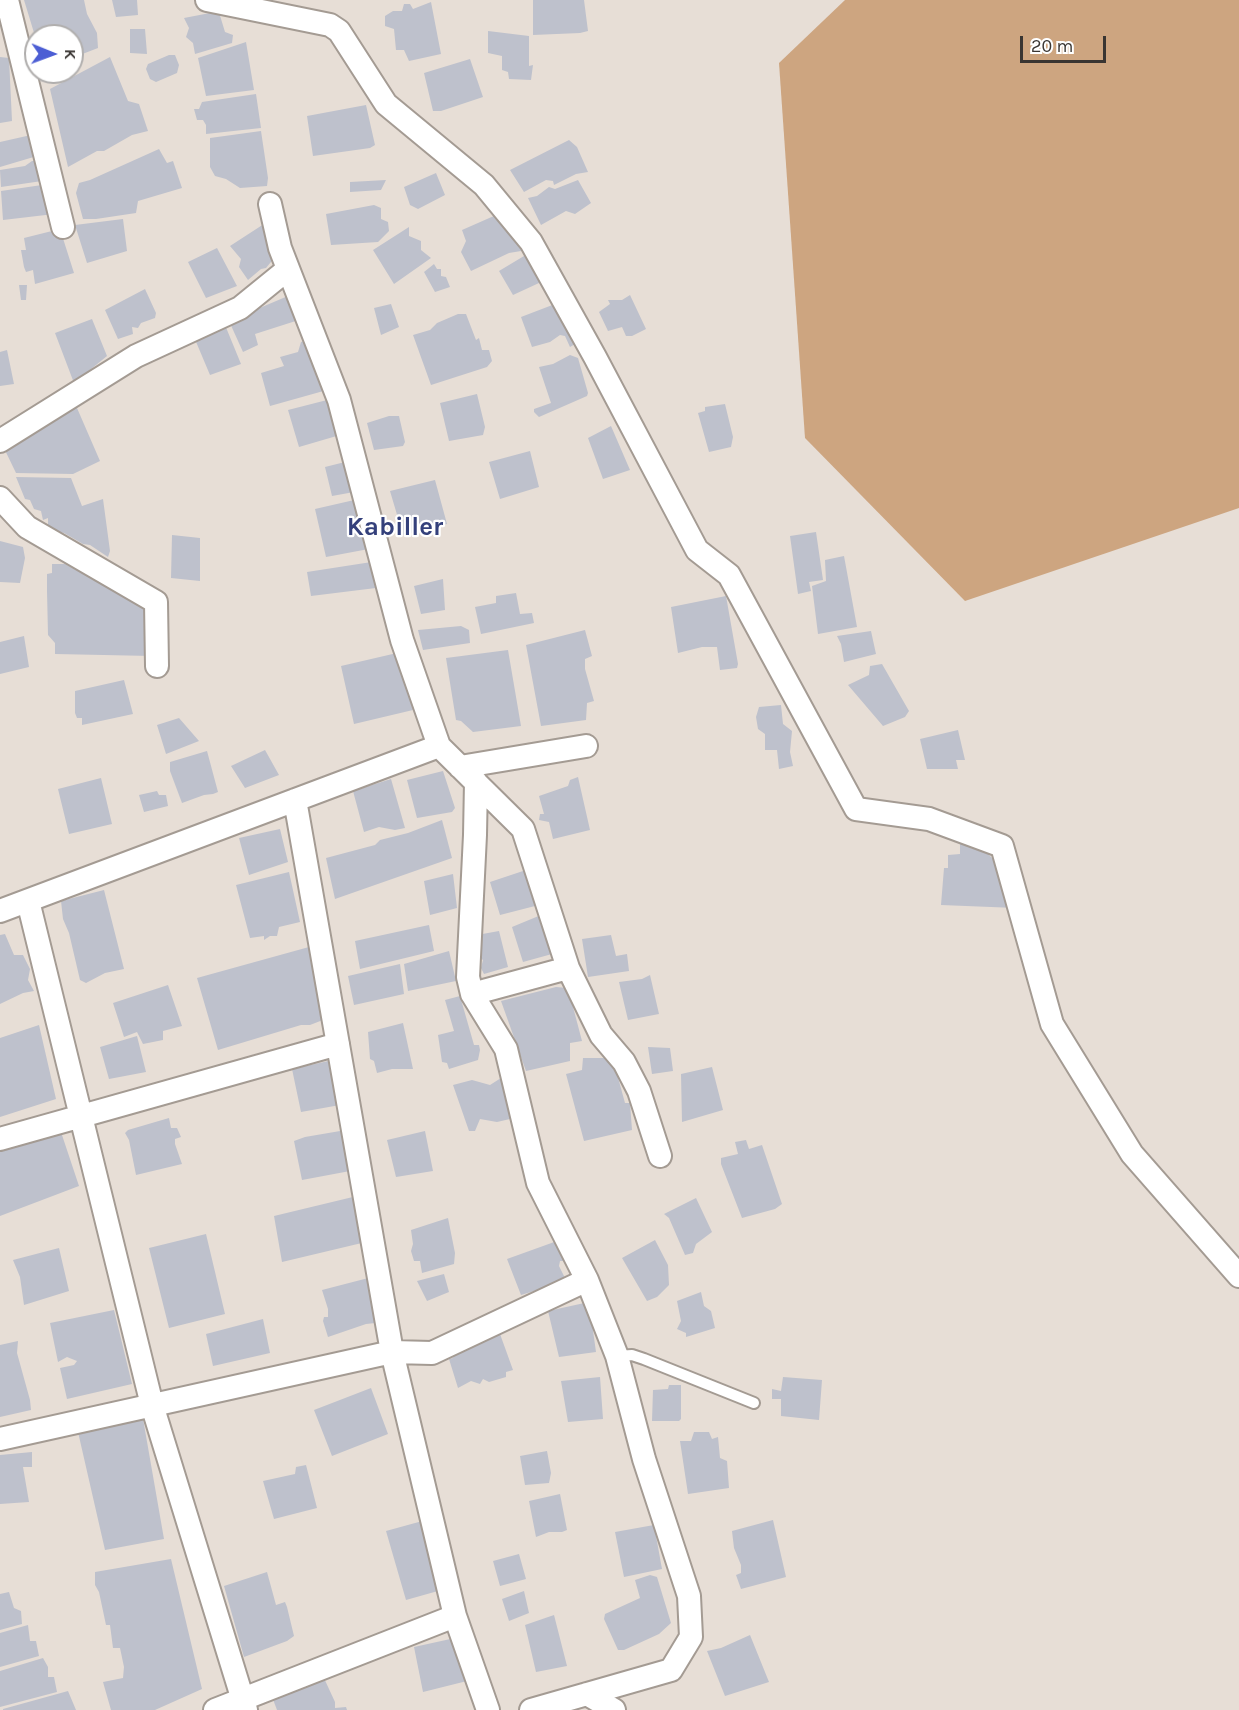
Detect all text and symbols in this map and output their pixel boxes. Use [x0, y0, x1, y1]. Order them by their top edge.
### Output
north arrow [24, 24, 84, 84]
scale bar [1023, 24, 1108, 62]
text: 20 m [1031, 35, 1073, 57]
text: K [61, 49, 80, 60]
district label: Kabiller [347, 512, 443, 544]

